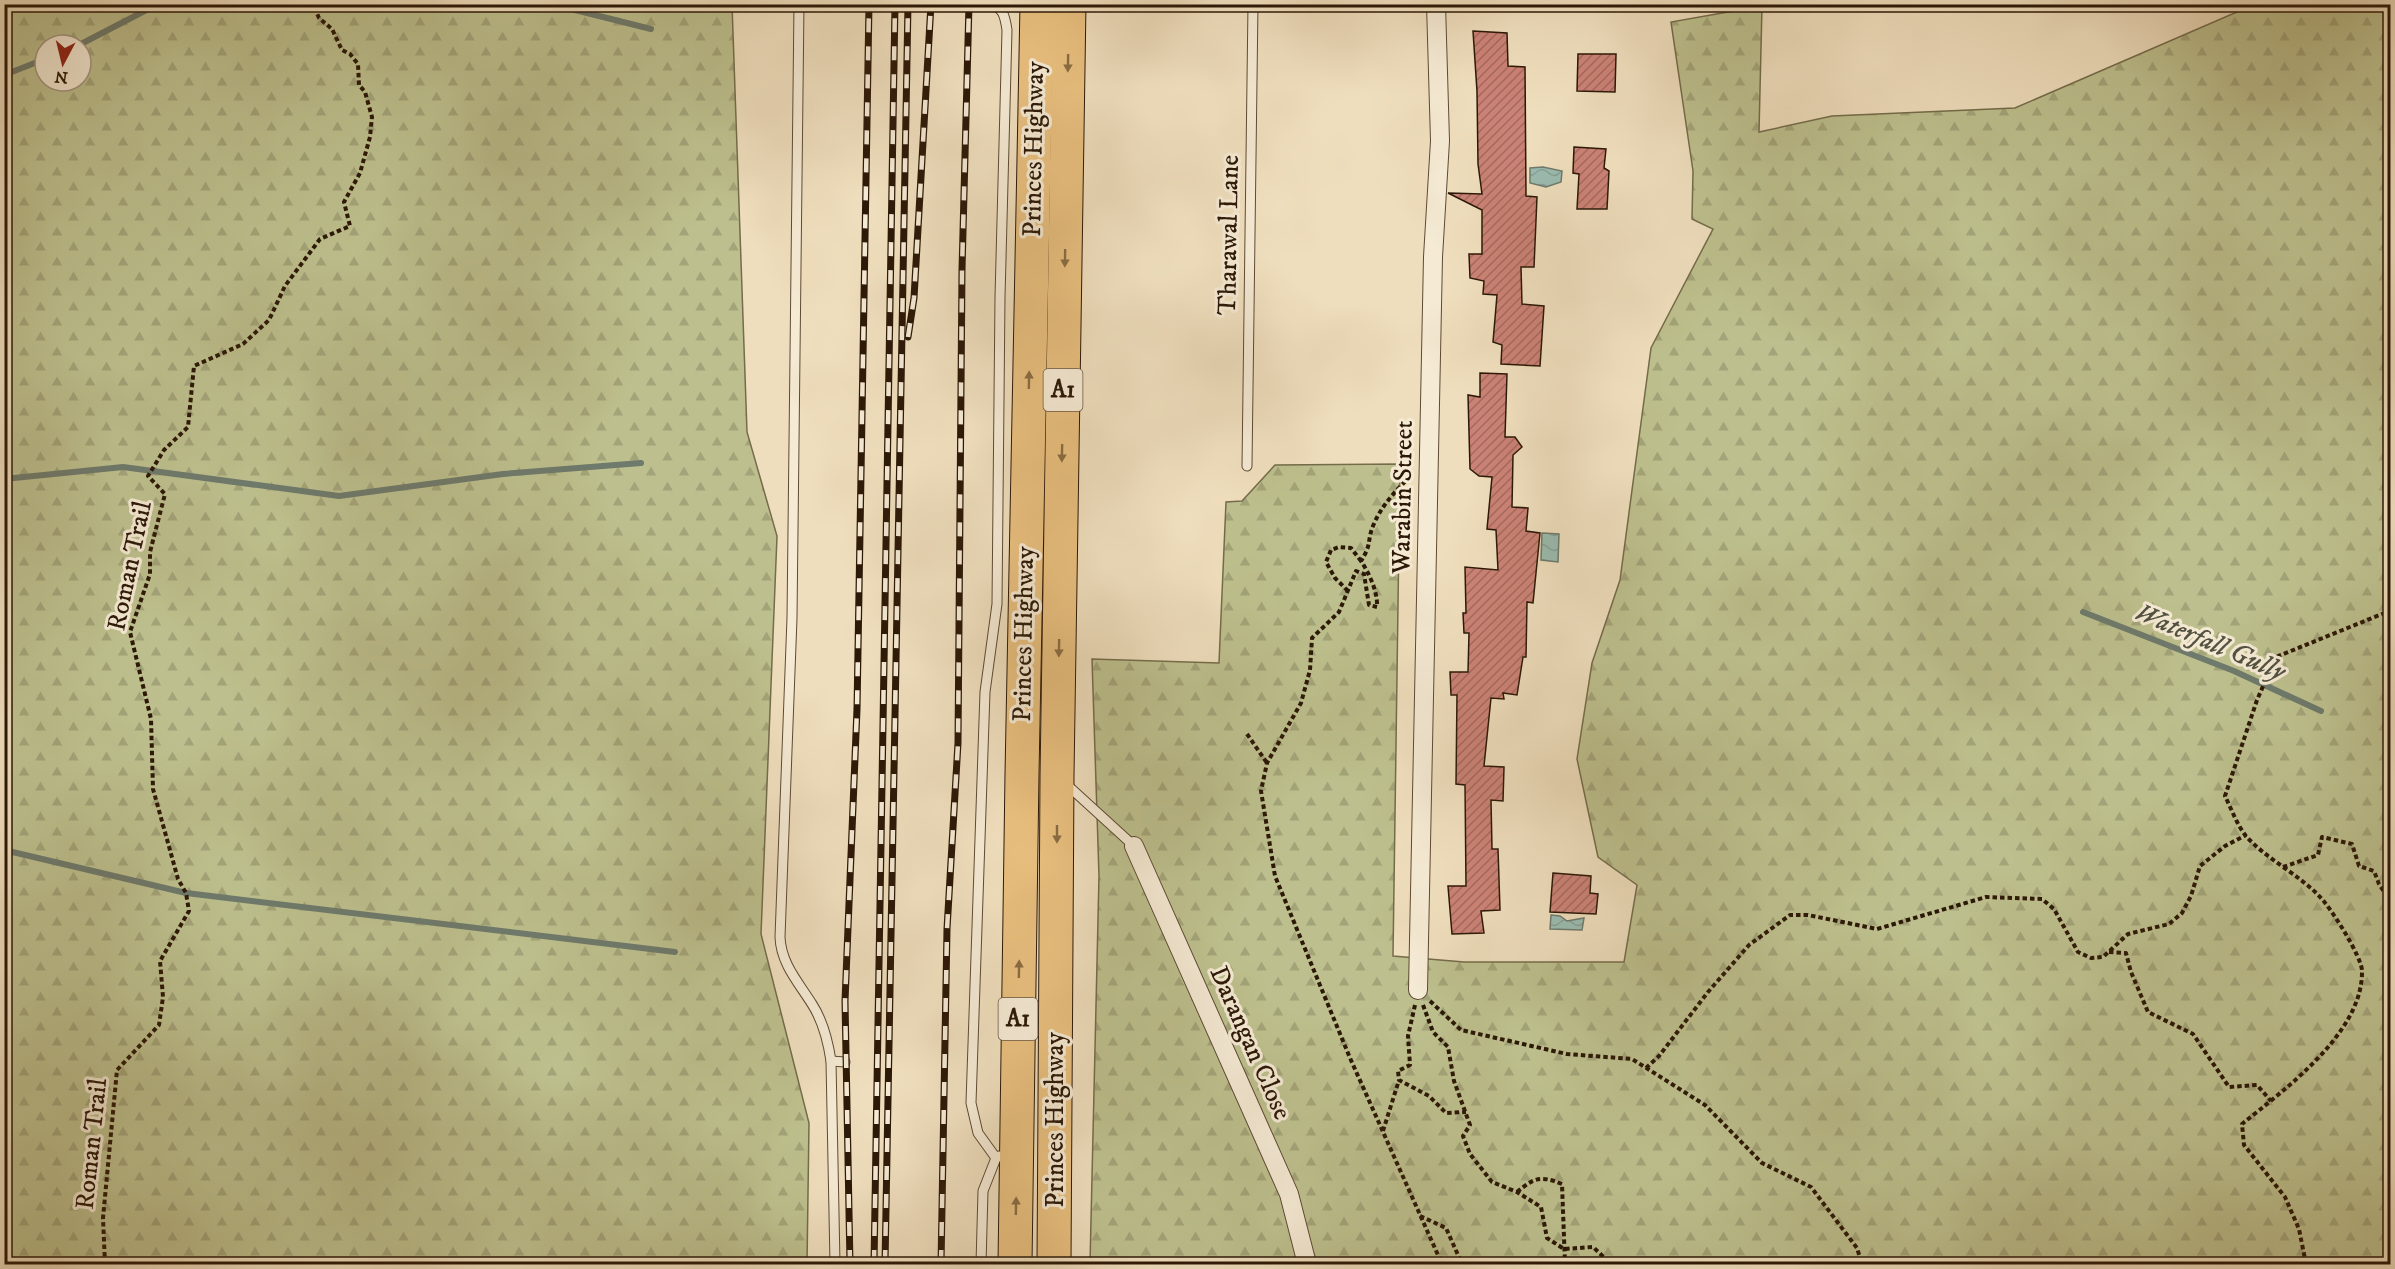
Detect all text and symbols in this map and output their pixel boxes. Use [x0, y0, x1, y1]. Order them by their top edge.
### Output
north arrow [33, 33, 93, 93]
one-way arrow [1063, 53, 1073, 72]
street label: Princes Highway [1016, 60, 1052, 237]
text: N [54, 66, 69, 88]
street label: Tharawal Lane [1211, 155, 1247, 315]
one-way arrow [1060, 248, 1070, 267]
road number: A1 [1044, 369, 1082, 411]
one-way arrow [1024, 370, 1034, 389]
street label: Warabin Street [1385, 420, 1421, 575]
one-way arrow [1057, 443, 1067, 462]
street label: Roman Trail [100, 498, 160, 634]
street label: Princes Highway [1006, 545, 1042, 722]
water label: Waterfall Gully [2130, 595, 2291, 689]
one-way arrow [1054, 638, 1064, 657]
one-way arrow [1052, 825, 1062, 844]
one-way arrow [1014, 960, 1024, 979]
street label: Darangan Close [1201, 961, 1299, 1125]
road number: A1 [998, 998, 1038, 1040]
street label: Princes Highway [1039, 1032, 1072, 1208]
street label: Roman Trail [69, 1077, 115, 1211]
one-way arrow [1011, 1197, 1021, 1216]

